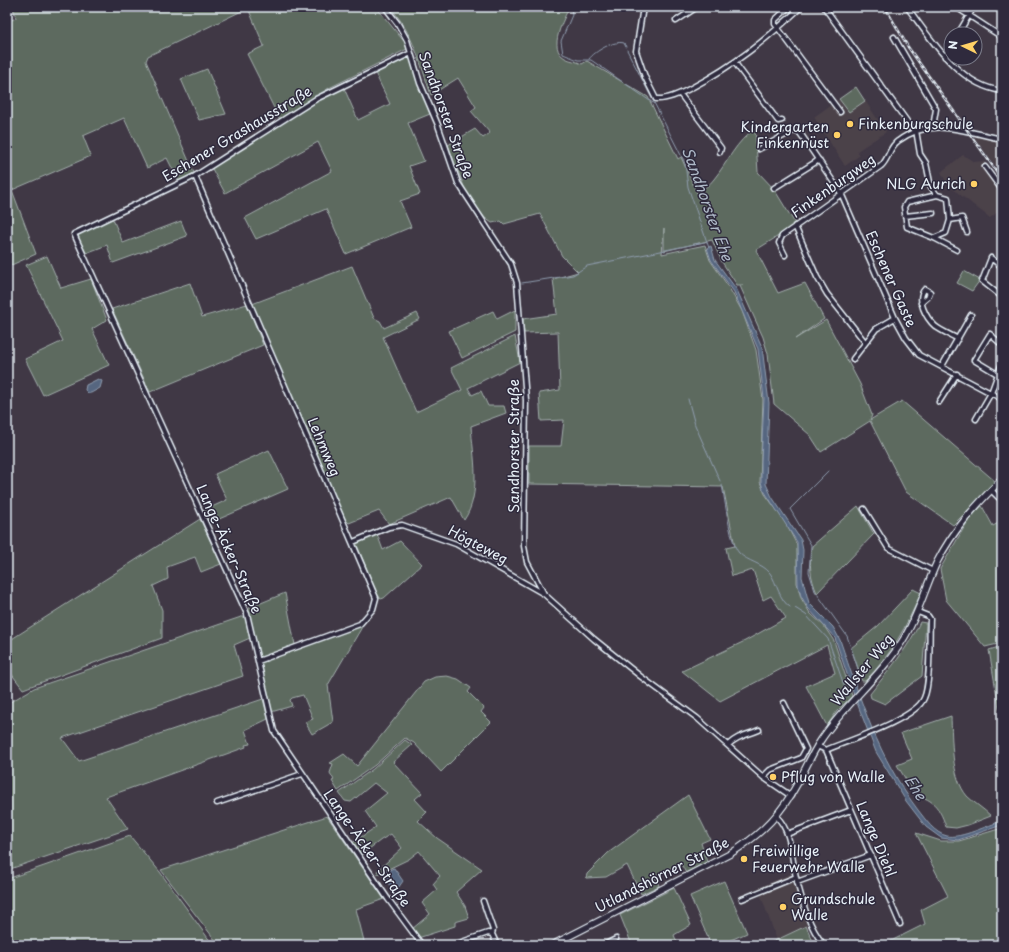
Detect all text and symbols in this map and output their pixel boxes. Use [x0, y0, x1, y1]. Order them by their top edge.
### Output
north arrow [943, 26, 983, 66]
text: N [944, 40, 961, 50]
street label: Sandhorster Straße [414, 48, 479, 181]
street label: Eschener Grashausstraße [158, 81, 315, 187]
place label: Finkenburgschule [858, 113, 973, 134]
place label: Kindergarten Finkennüst [741, 116, 829, 153]
marker: Finkenburgschule [845, 119, 855, 129]
marker: Kindergarten Finkennüst [832, 130, 842, 140]
water label: Sandhorster Ehe [677, 143, 740, 265]
street label: Finkenburgweg [786, 148, 879, 223]
place label: NLG Aurich [886, 173, 966, 194]
marker: NLG Aurich [969, 179, 979, 189]
street label: Eschener Gaste [861, 227, 922, 331]
street label: Sandhorster Straße [503, 379, 524, 513]
street label: Lehmweg [303, 414, 346, 480]
street label: Lange-Äcker-Straße [191, 481, 267, 617]
street label: Högteweg [445, 520, 512, 569]
street label: Wallster Weg [825, 629, 898, 710]
place label: Pflug von Walle [781, 766, 885, 787]
water label: Ehe [900, 770, 934, 805]
marker: Pflug von Walle [768, 772, 778, 782]
street label: Lange-Äcker-Straße [319, 784, 416, 911]
street label: Lange Diehl [851, 798, 902, 880]
street label: Utlandshörner Straße [591, 832, 732, 917]
place label: Freiwillige Feuerwehr Walle [752, 840, 866, 877]
marker: Freiwillige Feuerwehr Walle [739, 854, 749, 864]
place label: Grundschule Walle [791, 888, 876, 925]
marker: Grundschule Walle [778, 902, 788, 912]

